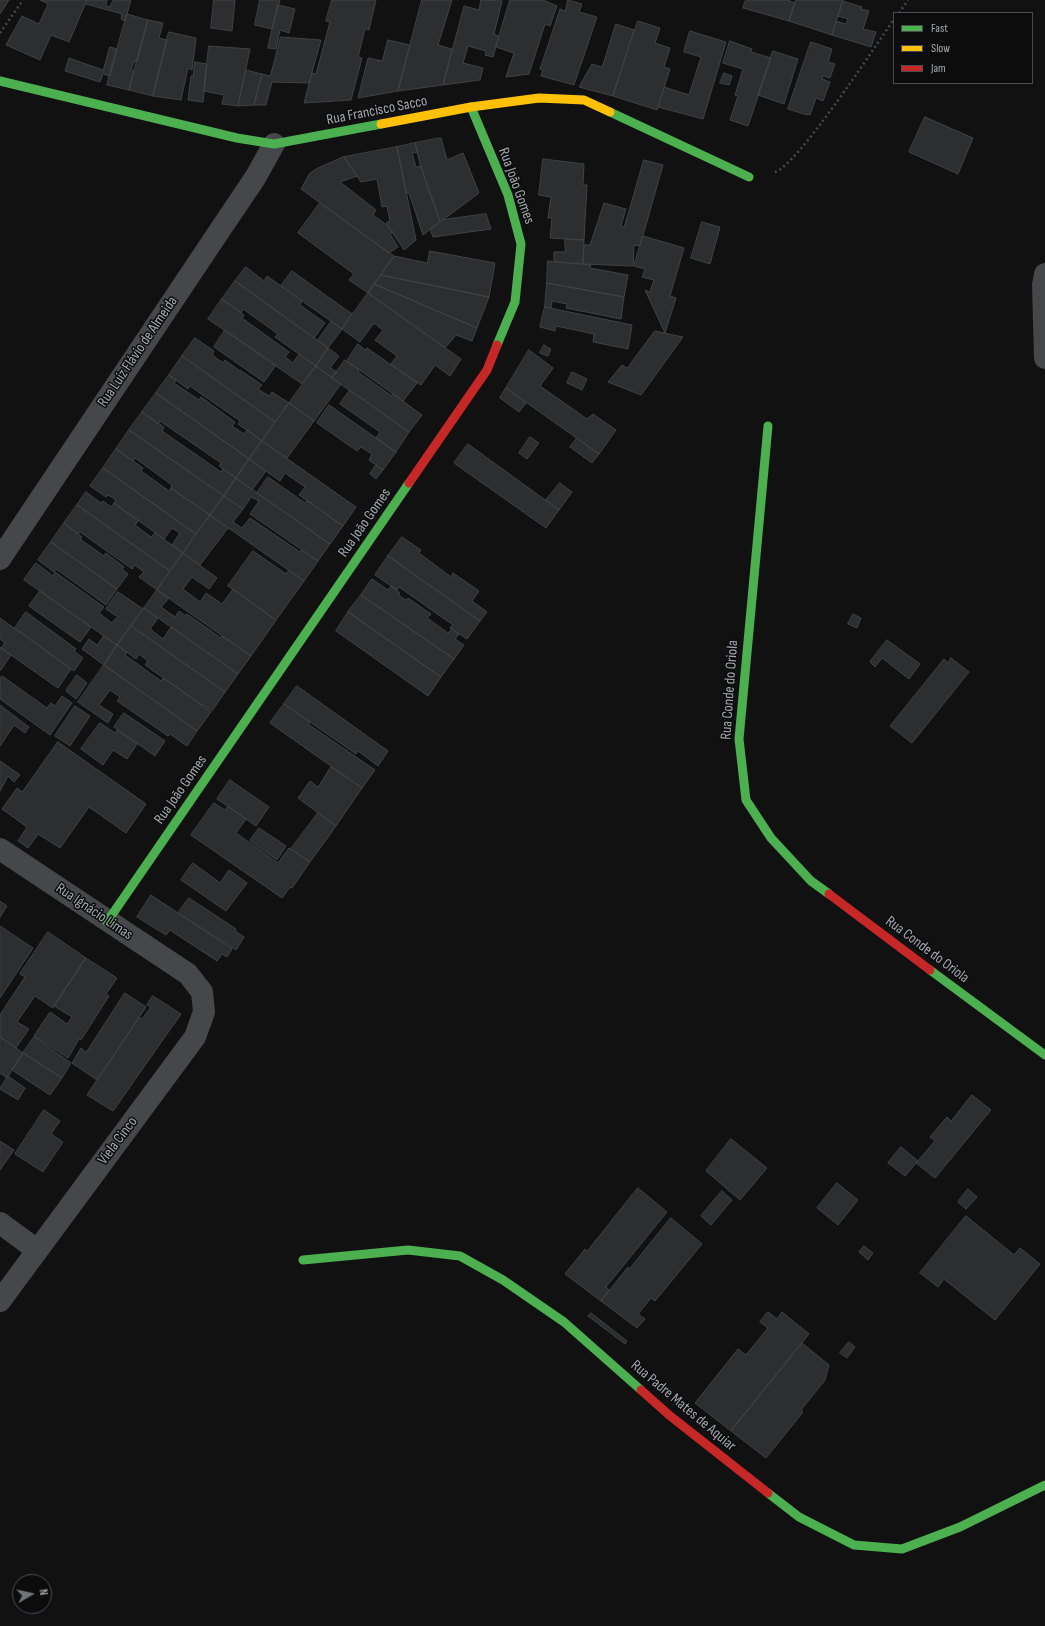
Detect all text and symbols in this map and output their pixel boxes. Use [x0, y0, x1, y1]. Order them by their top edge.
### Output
legend [893, 12, 1033, 84]
text: Fast [931, 21, 948, 36]
text: Slow [931, 41, 950, 56]
text: Jam [931, 61, 946, 76]
street label: Rua Francisco Sacco [325, 92, 429, 130]
street label: Rua João Gomes [494, 145, 538, 227]
street label: Rua Luíz Flávio de Almeida [94, 293, 182, 411]
street label: Rua João Gomes [335, 485, 395, 561]
street label: Rua Conde do Oriola [718, 640, 742, 740]
street label: Rua João Gomes [151, 752, 211, 828]
street label: Rua Ignácio Limas [52, 880, 136, 944]
street label: Rua Conde do Oriola [882, 913, 972, 987]
street label: Viela Cinco [94, 1114, 142, 1168]
street label: Rua Padre Mates de Aquiar [627, 1357, 739, 1455]
north arrow [12, 1574, 52, 1614]
text: N [36, 1588, 50, 1596]

